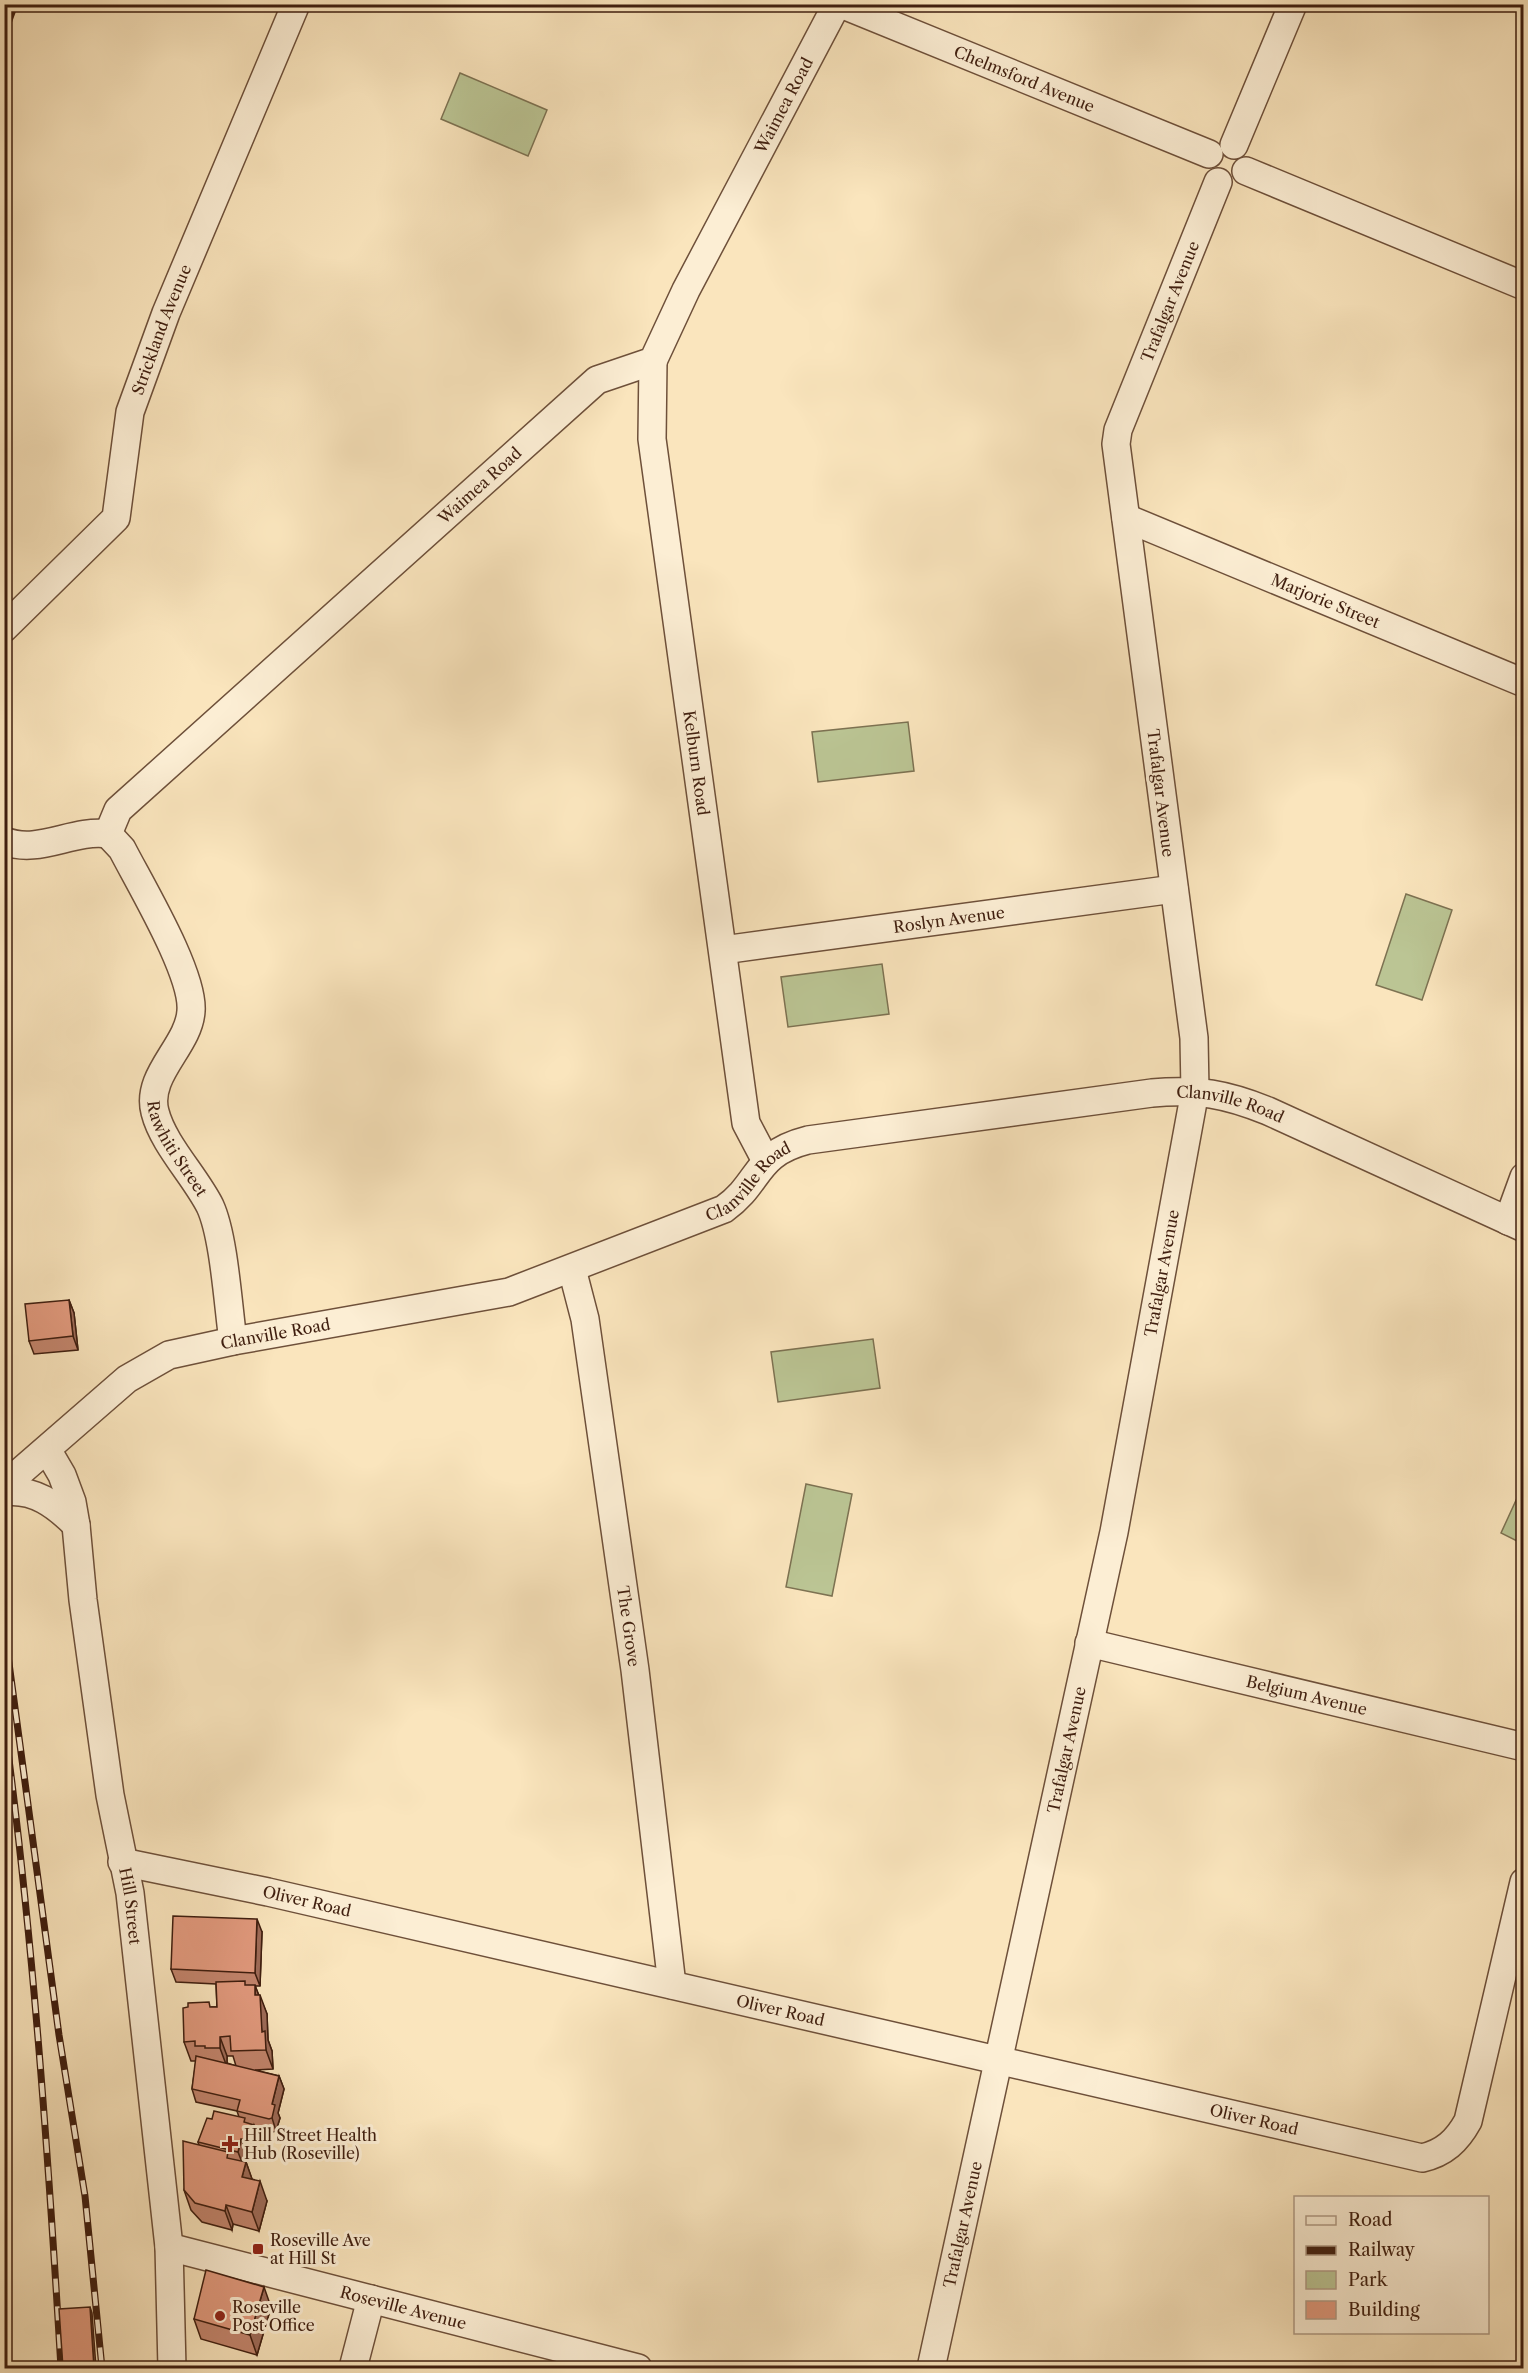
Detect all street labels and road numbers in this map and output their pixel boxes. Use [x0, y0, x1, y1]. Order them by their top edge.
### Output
street label: Chelmsford Avenue [951, 41, 1098, 116]
street label: Waimea Road [750, 54, 817, 157]
street label: Trafalgar Avenue [1136, 238, 1203, 365]
street label: Strickland Avenue [127, 261, 195, 398]
street label: Waimea Road [433, 443, 526, 529]
street label: Marjorie Street [1268, 569, 1383, 632]
street label: Kelburn Road [679, 709, 714, 817]
street label: Trafalgar Avenue [1143, 728, 1179, 858]
street label: Roslyn Avenue [892, 902, 1006, 937]
street label: Clanville Road [1176, 1082, 1287, 1127]
street label: Rawhiti Street [143, 1099, 212, 1200]
street label: Clanville Road [702, 1137, 794, 1225]
street label: Trafalgar Avenue [1140, 1208, 1183, 1338]
street label: Clanville Road [219, 1314, 332, 1353]
street label: The Grove [613, 1585, 644, 1668]
street label: Belgium Avenue [1244, 1671, 1369, 1719]
street label: Trafalgar Avenue [1043, 1685, 1090, 1815]
street label: Hill Street [115, 1866, 146, 1946]
street label: Oliver Road [261, 1881, 353, 1921]
street label: Oliver Road [734, 1990, 827, 2030]
street label: Oliver Road [1208, 2099, 1300, 2139]
street label: Trafalgar Avenue [939, 2159, 986, 2290]
street label: Roseville Avenue [338, 2282, 469, 2333]

